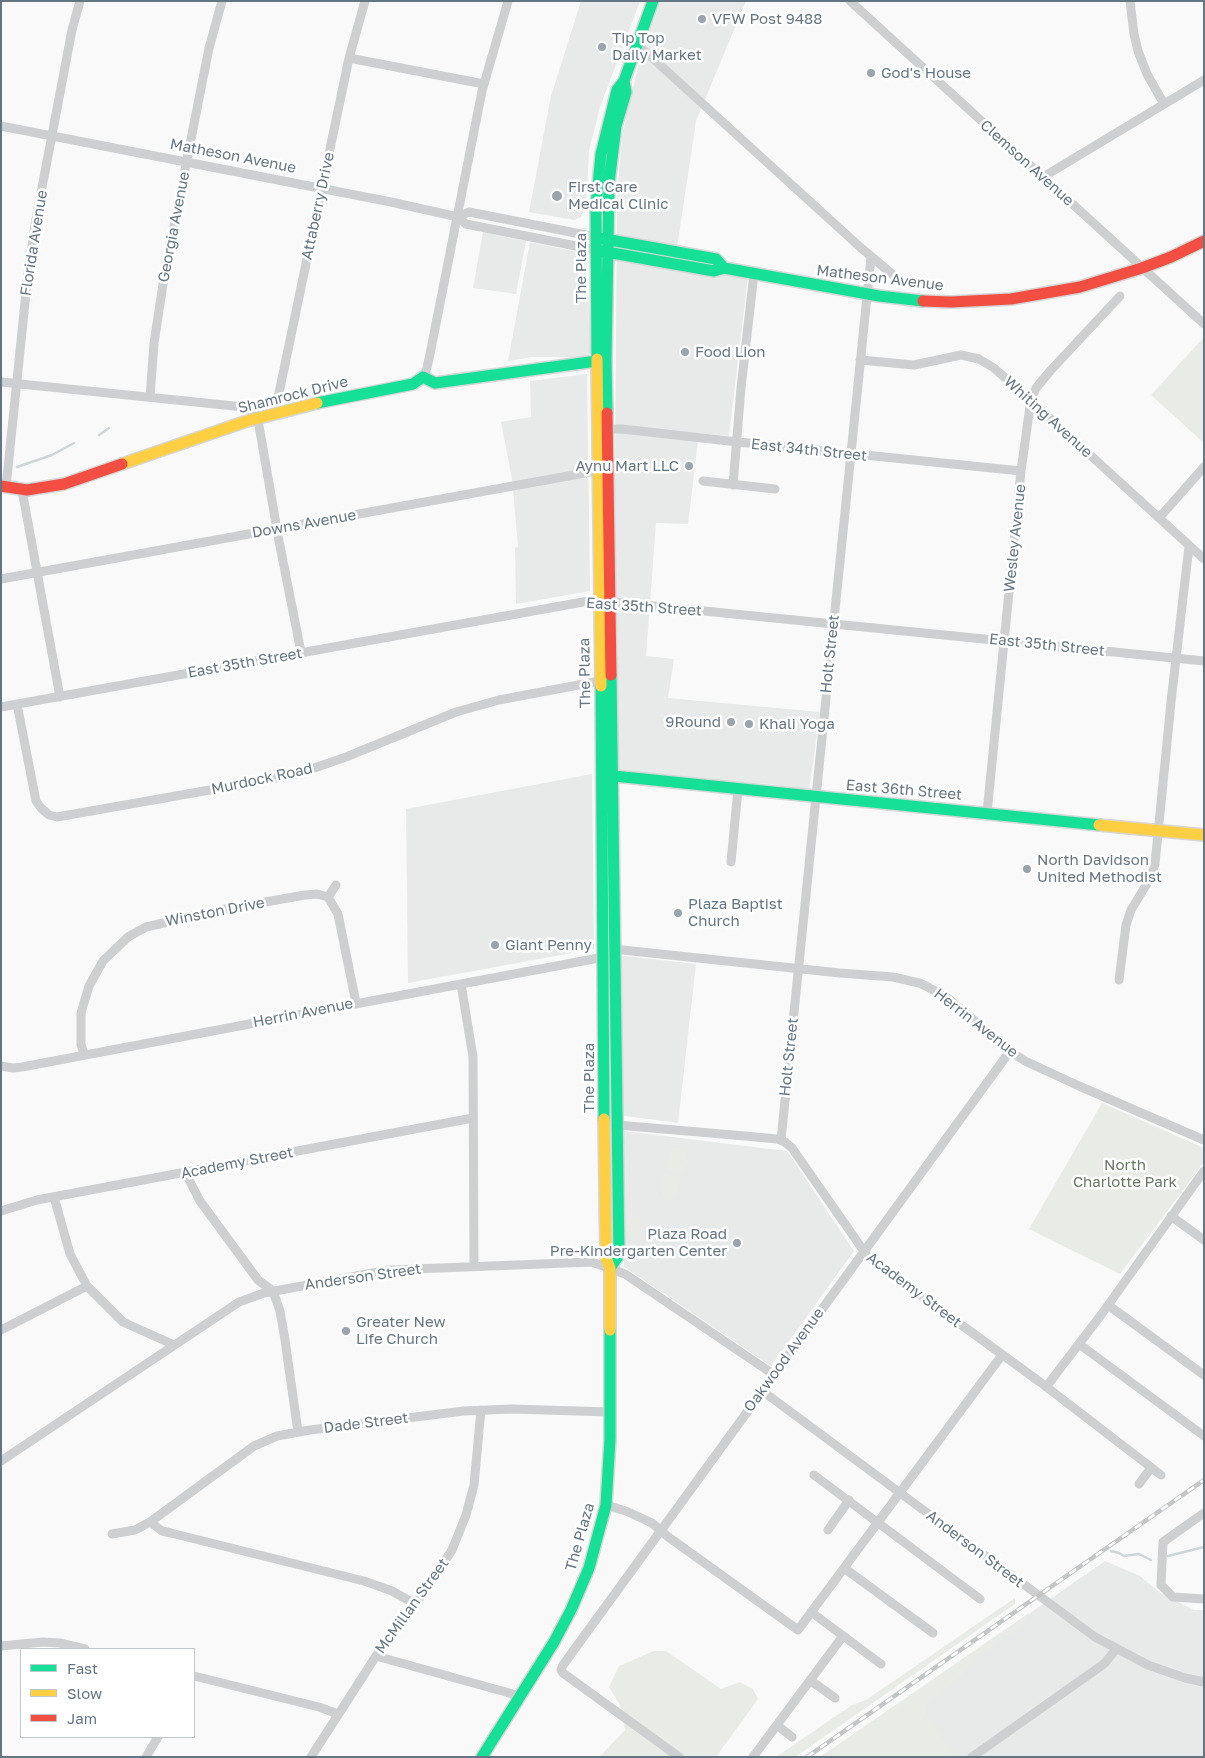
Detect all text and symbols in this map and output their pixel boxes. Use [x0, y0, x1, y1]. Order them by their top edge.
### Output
place label: VFW Post 9488 [712, 10, 822, 28]
marker: VFW Post 9488 [696, 13, 708, 25]
place label: Tip Top Daily Market [612, 29, 702, 64]
marker: Tip Top Daily Market [596, 41, 608, 53]
place label: God's House [881, 64, 971, 82]
marker: God's House [865, 67, 877, 79]
street label: Clemson Avenue [977, 116, 1077, 210]
street label: Matheson Avenue [168, 135, 298, 177]
street label: Attaberry Drive [298, 151, 338, 261]
street label: Georgia Avenue [154, 170, 194, 284]
place label: First Care Medical Clinic [568, 178, 668, 213]
street label: Florida Avenue [17, 189, 51, 297]
marker: First Care Medical Clinic [550, 189, 564, 203]
street label: The Plaza [572, 233, 590, 303]
street label: Matheson Avenue [815, 261, 945, 295]
place label: Food Lion [695, 343, 766, 361]
marker: Food Lion [679, 346, 691, 358]
street label: Shamrock Drive [236, 373, 350, 417]
street label: Whiting Avenue [1000, 373, 1096, 461]
street label: East 34th Street [750, 435, 868, 465]
place label: Aynu Mart LLC [575, 457, 679, 475]
marker: Aynu Mart LLC [683, 460, 695, 472]
street label: Wesley Avenue [1000, 483, 1030, 593]
street label: Downs Avenue [251, 506, 357, 542]
street label: East 35th Street [586, 594, 702, 620]
street label: Holt Street [817, 614, 843, 694]
street label: East 35th Street [988, 630, 1106, 660]
street label: The Plaza [575, 638, 595, 708]
street label: East 35th Street [186, 644, 304, 682]
place label: 9Round [665, 713, 721, 731]
place label: Khali Yoga [759, 715, 835, 733]
marker: 9Round [725, 716, 737, 728]
marker: Khali Yoga [743, 718, 755, 730]
street label: Murdock Road [210, 759, 314, 799]
street label: East 36th Street [845, 776, 963, 804]
place label: North Davidson United Methodist [1037, 851, 1162, 886]
marker: North Davidson United Methodist [1021, 863, 1033, 875]
street label: Winston Drive [164, 894, 266, 930]
place label: Plaza Baptist Church [688, 895, 783, 930]
marker: Plaza Baptist Church [672, 907, 684, 919]
place label: Giant Penny [505, 936, 592, 954]
marker: Giant Penny [489, 939, 501, 951]
street label: Herrin Avenue [930, 985, 1022, 1061]
street label: Herrin Avenue [251, 994, 355, 1032]
street label: Holt Street [776, 1017, 802, 1097]
street label: The Plaza [580, 1043, 598, 1113]
street label: Academy Street [179, 1143, 295, 1183]
park label: North Charlotte Park [1073, 1156, 1177, 1191]
place label: Plaza Road Pre-Kindergarten Center [550, 1225, 727, 1260]
marker: Plaza Road Pre-Kindergarten Center [731, 1237, 743, 1249]
street label: Academy Street [863, 1249, 965, 1331]
street label: Anderson Street [304, 1260, 422, 1294]
street label: Oakwood Avenue [740, 1305, 828, 1415]
place label: Greater New Life Church [356, 1313, 446, 1348]
marker: Greater New Life Church [340, 1325, 352, 1337]
street label: Dade Street [323, 1409, 409, 1437]
street label: The Plaza [562, 1501, 598, 1573]
street label: Anderson Street [923, 1506, 1027, 1592]
street label: McMillan Street [371, 1555, 453, 1657]
legend [20, 1648, 195, 1738]
text: Fast [67, 1659, 98, 1677]
text: Slow [67, 1684, 102, 1702]
text: Jam [67, 1709, 97, 1727]

